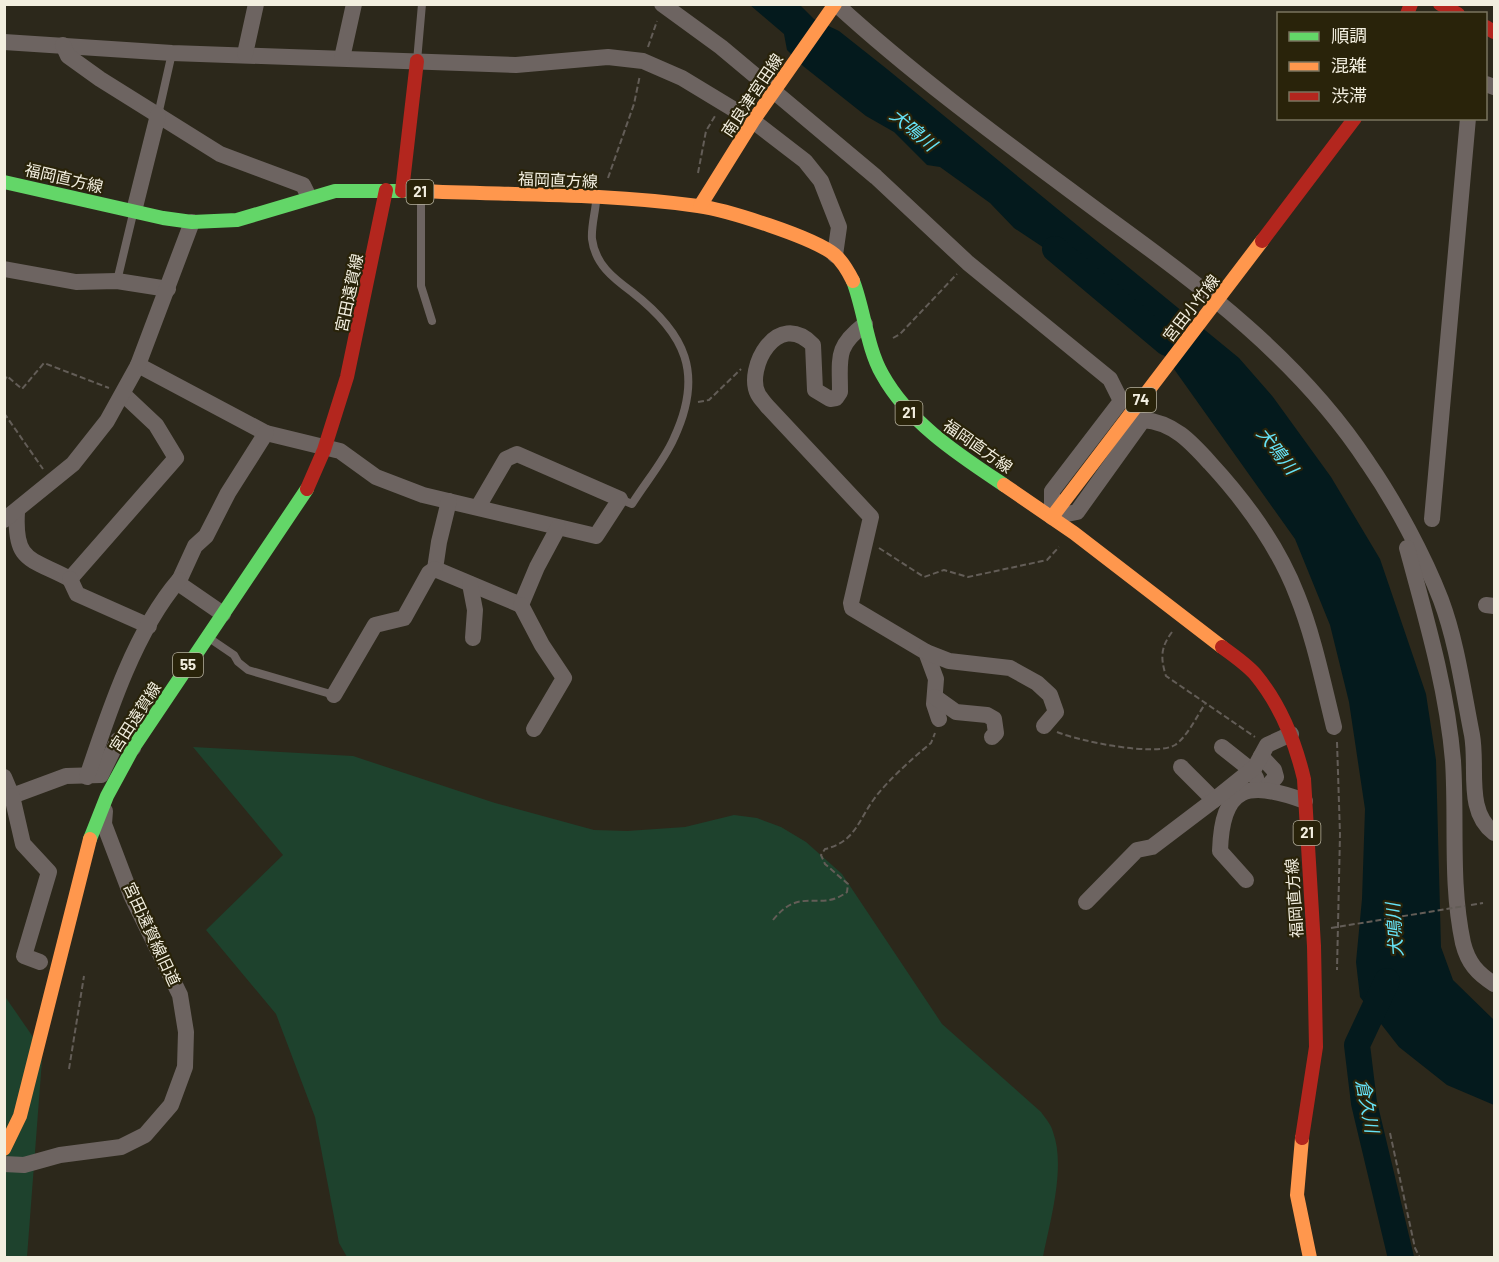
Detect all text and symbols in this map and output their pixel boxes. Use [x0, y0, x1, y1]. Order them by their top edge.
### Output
legend [1277, 12, 1487, 120]
text: 順調 [1331, 24, 1367, 46]
street label: 南良津宮田線 [717, 50, 786, 140]
text: 混雑 [1331, 54, 1367, 76]
text: 渋滞 [1331, 84, 1367, 106]
water label: 犬鳴川 [886, 103, 943, 156]
street label: 福岡直方線 [23, 159, 105, 196]
street label: 福岡直方線 [518, 169, 598, 190]
road number: 21 [406, 180, 434, 204]
street label: 宮田遠賀線 [331, 252, 366, 334]
street label: 宮田小竹線 [1158, 270, 1223, 345]
road number: 74 [1126, 388, 1156, 412]
road number: 21 [896, 401, 922, 425]
street label: 福岡直方線 [940, 415, 1017, 476]
water label: 犬鳴川 [1252, 422, 1304, 480]
road number: 55 [173, 653, 203, 677]
street label: 宮田遠賀線 [105, 678, 164, 755]
road number: 21 [1294, 821, 1320, 845]
street label: 福岡直方線 [1281, 857, 1306, 939]
street label: 宮田遠賀線旧道 [120, 879, 185, 989]
water label: 犬鳴川 [1381, 900, 1407, 958]
water label: 倉久川 [1352, 1077, 1384, 1136]

